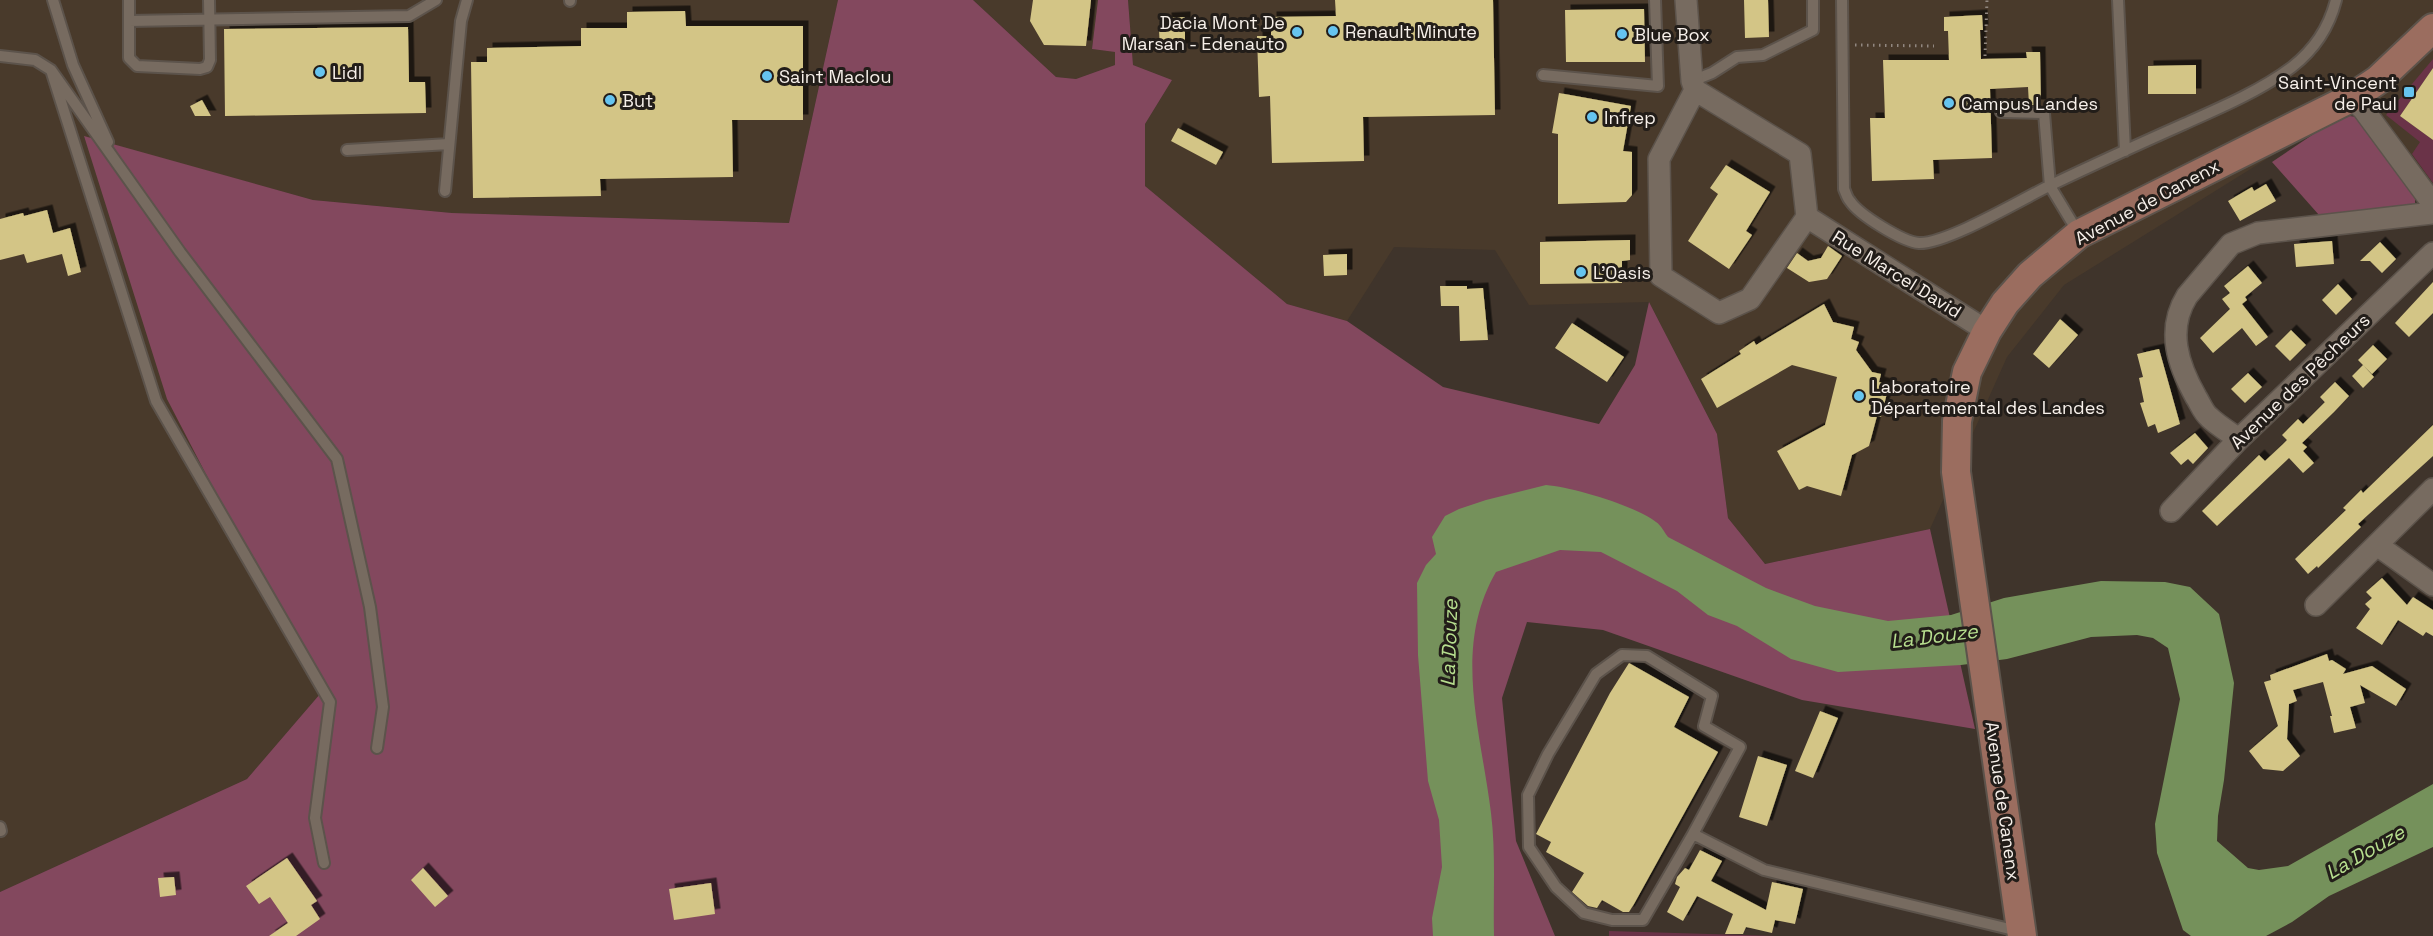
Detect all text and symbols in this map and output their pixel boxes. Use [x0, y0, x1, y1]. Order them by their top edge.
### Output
place label: Dacia Mont De Marsan - Edenauto [1122, 11, 1285, 55]
place label: Renault Minute [1345, 20, 1477, 43]
place label: Blue Box [1634, 23, 1710, 46]
marker: Renault Minute [1326, 24, 1340, 38]
marker: Dacia Mont De Marsan - Edenauto [1290, 25, 1304, 39]
marker: Blue Box [1615, 27, 1629, 41]
place label: Lidl [332, 61, 362, 84]
marker: Lidl [313, 65, 327, 79]
place label: Saint Maclou [779, 65, 891, 88]
marker: Saint Maclou [760, 69, 774, 83]
place label: Saint-Vincent de Paul [2278, 71, 2397, 115]
marker: Saint-Vincent de Paul [2402, 85, 2416, 99]
place label: But [622, 89, 653, 112]
place label: Campus Landes [1961, 92, 2098, 115]
marker: But [603, 93, 617, 107]
marker: Campus Landes [1942, 96, 1956, 110]
place label: Infrep [1604, 106, 1656, 129]
marker: Infrep [1585, 110, 1599, 124]
street label: Avenue de Canenx [2071, 154, 2223, 250]
street label: Rue Marcel David [1828, 225, 1966, 323]
place label: L'Oasis [1593, 261, 1651, 284]
marker: L'Oasis [1574, 265, 1588, 279]
street label: Avenue des Pêcheurs [2225, 308, 2375, 454]
place label: Laboratoire Départemental des Landes [1871, 375, 2105, 419]
marker: Laboratoire Départemental des Landes [1852, 389, 1866, 403]
water label: La Douze [1434, 598, 1464, 687]
water label: La Douze [1889, 618, 1980, 654]
street label: Avenue de Canenx [1980, 720, 2026, 882]
water label: La Douze [2321, 818, 2410, 885]

